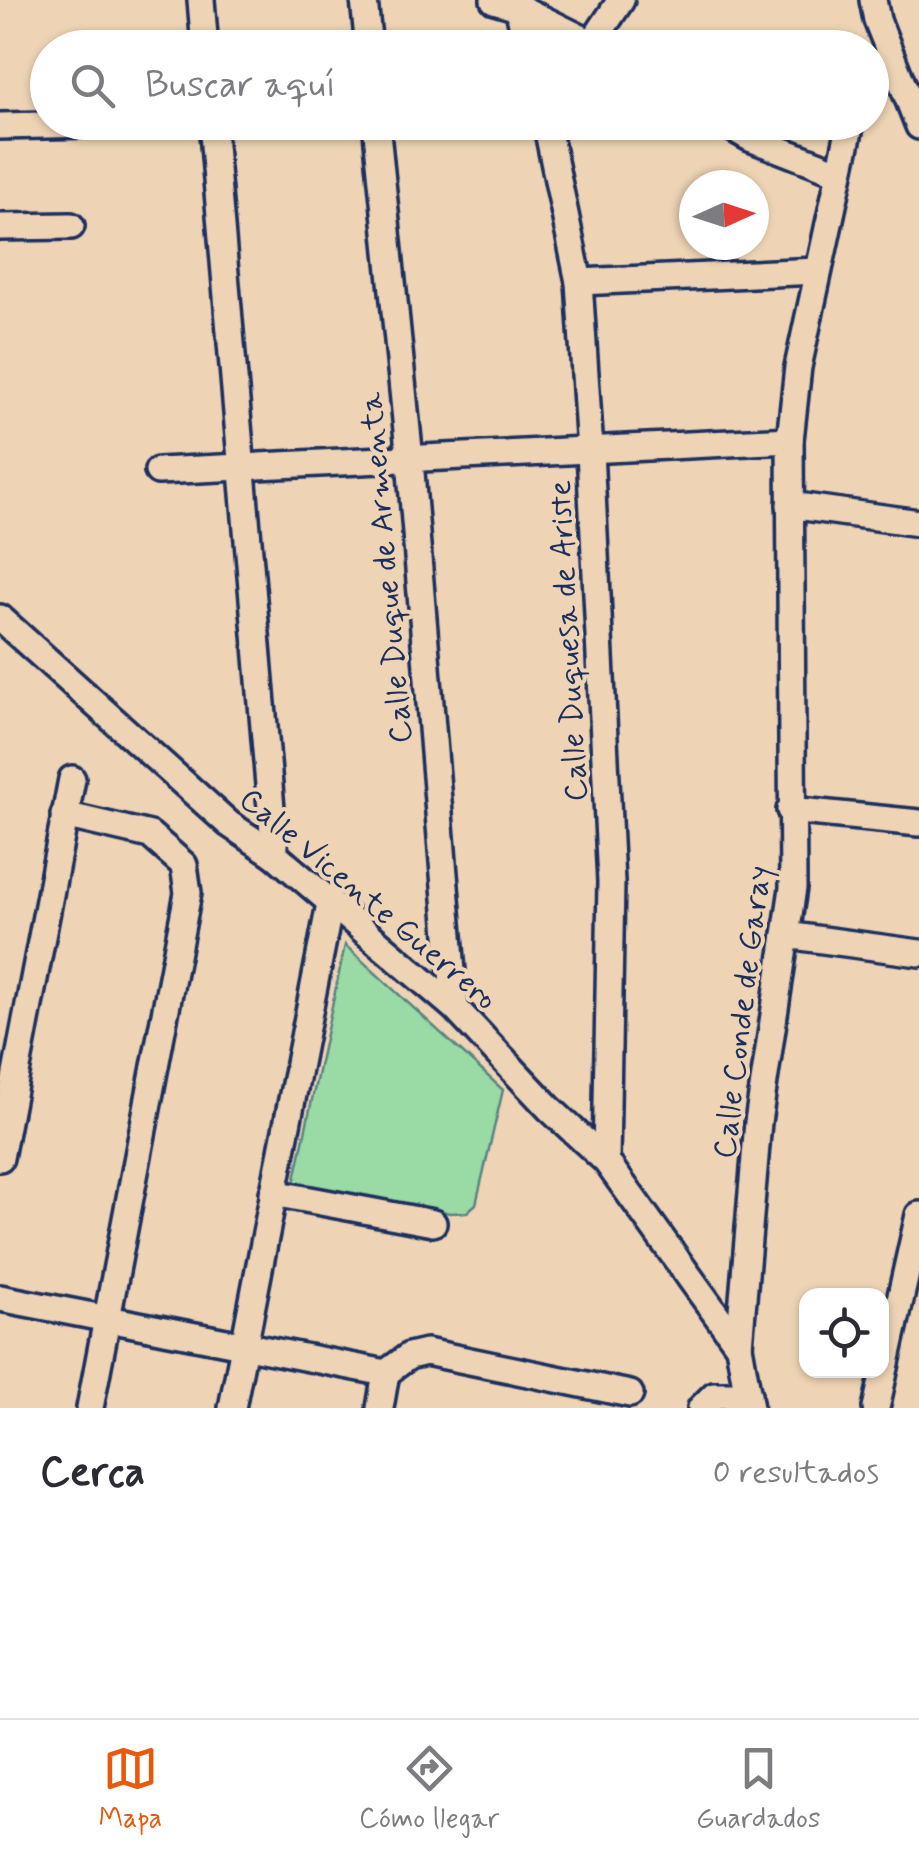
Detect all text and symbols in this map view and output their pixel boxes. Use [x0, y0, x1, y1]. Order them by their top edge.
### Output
search box [30, 30, 889, 140]
icon: search [65, 58, 120, 113]
text: Buscar aquí [145, 61, 336, 110]
north arrow [679, 170, 769, 260]
street label: Calle Duque de Armenta [351, 390, 423, 745]
street label: Calle Duquesa de Ariste [540, 479, 598, 803]
street label: Calle Vicente Guerrero [230, 779, 506, 1020]
street label: Calle Conde de Garay [704, 863, 782, 1161]
map controls [799, 1288, 889, 1378]
button: locate [799, 1288, 889, 1378]
text: Cerca [40, 1446, 145, 1501]
text: 0 resultados [713, 1452, 879, 1494]
tab: Mapa [98, 1741, 162, 1838]
tab: Cómo llegar [359, 1741, 499, 1838]
tab: Guardados [696, 1741, 821, 1838]

